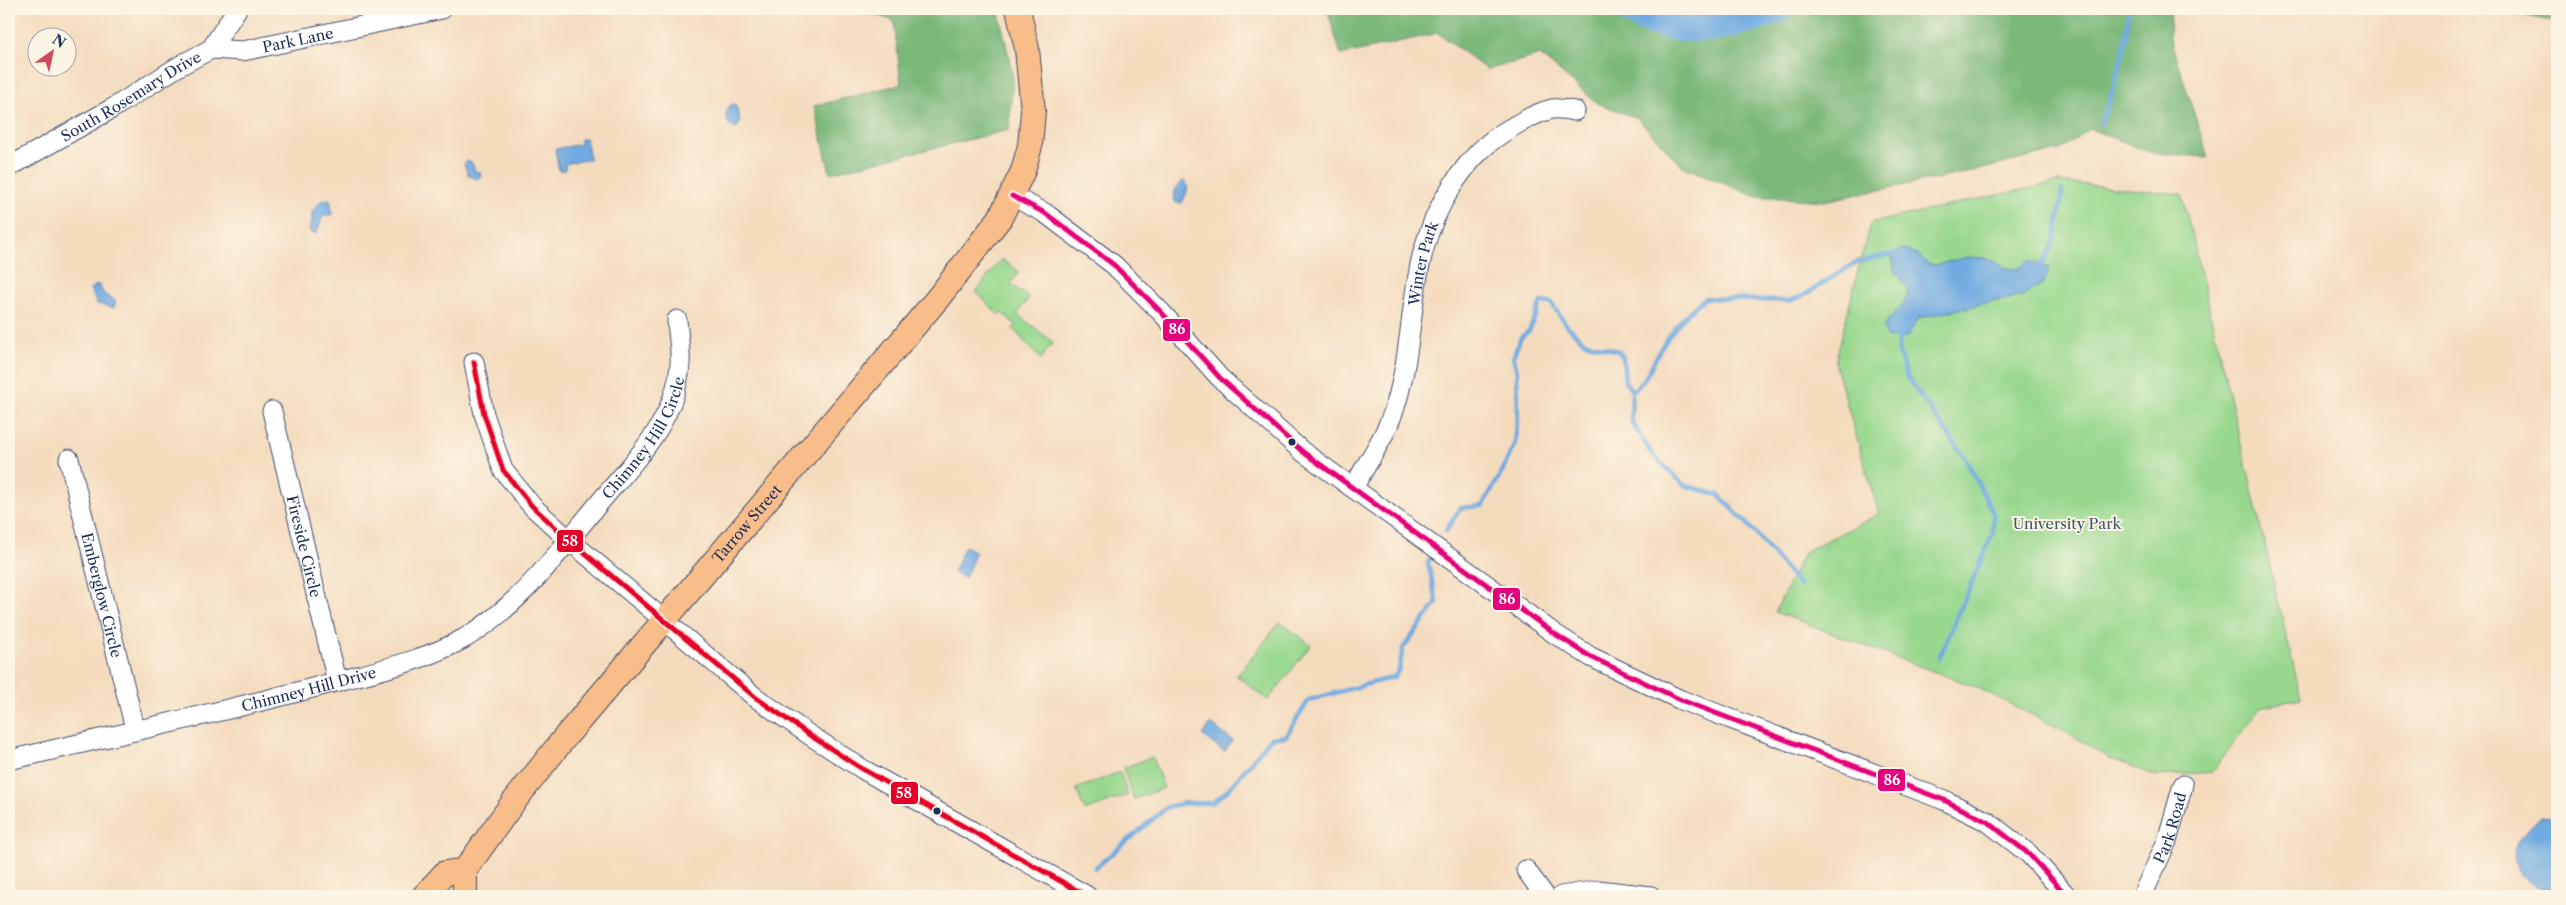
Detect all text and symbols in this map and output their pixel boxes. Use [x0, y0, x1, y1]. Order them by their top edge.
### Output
street label: Park Lane [261, 23, 335, 56]
north arrow [28, 28, 78, 78]
text: N [49, 30, 69, 52]
street label: South Rosemary Drive [57, 47, 204, 145]
street label: Winter Park [1404, 217, 1443, 308]
line badge: 86 [1162, 318, 1191, 342]
text: 86 [1169, 320, 1185, 338]
street label: Chimney Hill Circle [597, 375, 688, 503]
unlabelled marker [1287, 437, 1297, 447]
street label: Tarrow Street [708, 480, 786, 567]
street label: Fireside Circle [283, 493, 326, 599]
park label: University Park [2013, 514, 2122, 533]
line badge: 58 [556, 529, 584, 553]
street label: Emberglow Circle [78, 530, 127, 660]
text: 58 [562, 532, 578, 550]
line badge: 86 [1492, 587, 1521, 611]
text: 86 [1499, 590, 1515, 608]
street label: Chimney Hill Drive [239, 662, 378, 715]
line badge: 86 [1877, 768, 1906, 792]
text: 86 [1884, 771, 1900, 789]
line badge: 58 [890, 781, 919, 805]
text: 58 [896, 784, 912, 802]
street label: Park Road [2149, 790, 2190, 866]
unlabelled marker [932, 806, 942, 816]

